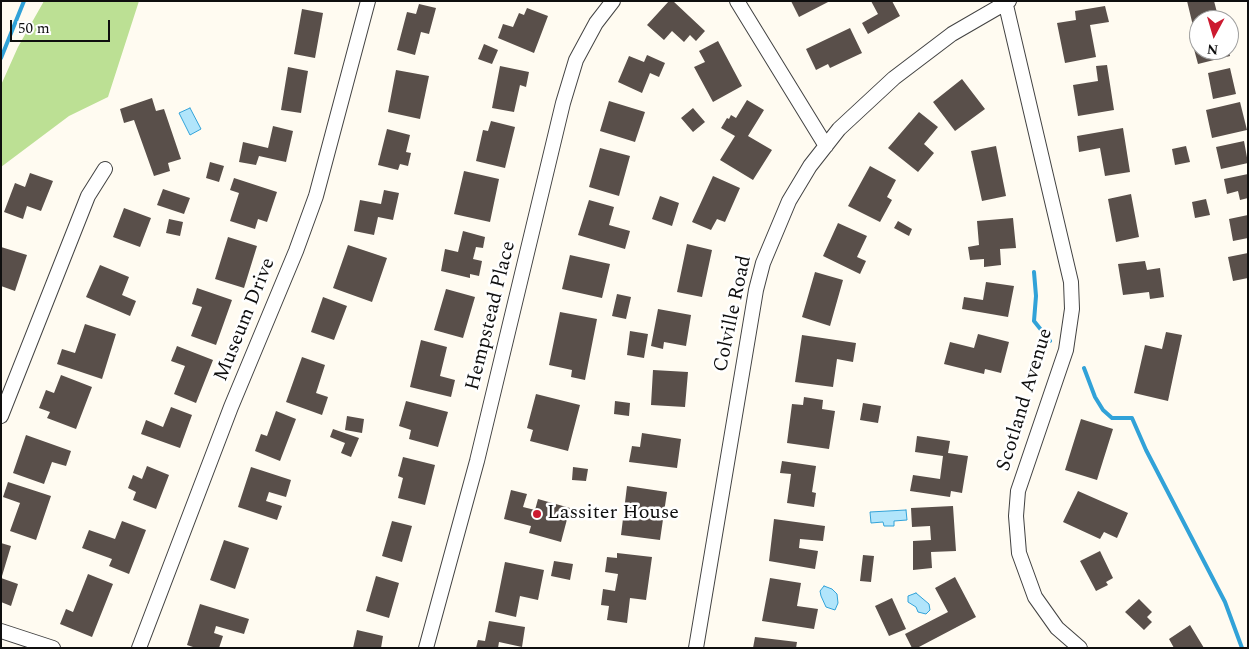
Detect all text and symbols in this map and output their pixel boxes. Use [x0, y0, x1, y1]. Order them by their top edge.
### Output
scale bar [12, 10, 112, 42]
north arrow [1189, 10, 1239, 60]
text: 50 m [18, 17, 50, 40]
text: N [1206, 38, 1219, 60]
street label: Hempstead Place [462, 239, 522, 393]
street label: Colville Road [710, 254, 758, 374]
street label: Museum Drive [210, 255, 282, 385]
street label: Scotland Avenue [993, 326, 1059, 474]
place label: Lassiter House [547, 502, 679, 526]
marker: Lassiter House [531, 508, 543, 520]

